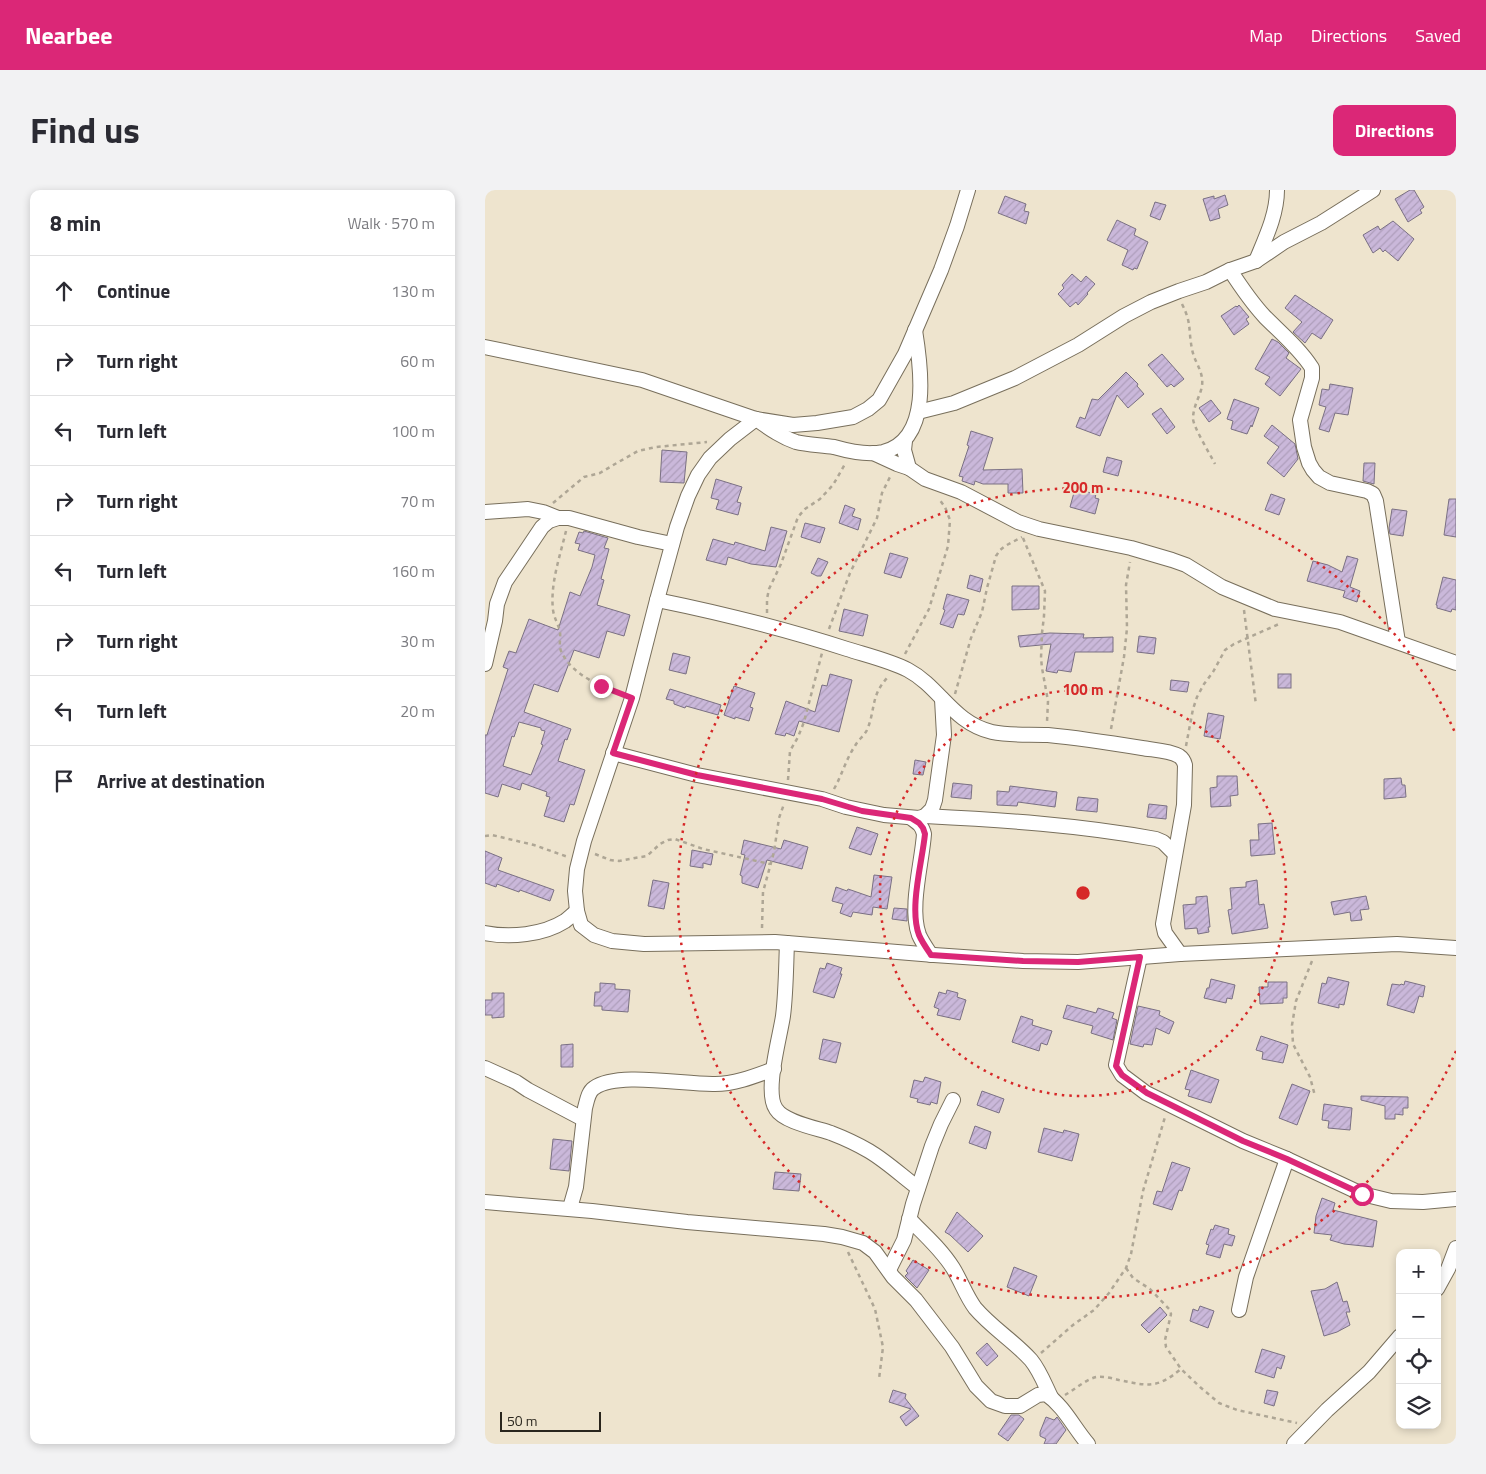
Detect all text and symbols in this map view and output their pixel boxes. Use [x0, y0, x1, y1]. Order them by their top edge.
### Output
text: Nearbee [25, 17, 112, 53]
text: Map [1249, 22, 1283, 49]
text: Directions [1311, 22, 1387, 49]
text: Saved [1415, 22, 1461, 49]
text: Find us [30, 103, 140, 157]
button: Directions [1333, 105, 1456, 156]
text: 8 min [50, 207, 101, 239]
text: Walk · 570 m [347, 211, 435, 235]
text: Continue [97, 276, 170, 305]
icon: ahead [50, 277, 78, 305]
text: 130 m [391, 279, 435, 303]
text: Turn right [97, 346, 178, 375]
icon: right [50, 347, 78, 375]
text: 60 m [400, 349, 435, 373]
text: Turn left [97, 416, 167, 445]
icon: left [50, 417, 78, 445]
text: 100 m [391, 419, 435, 443]
text: 200 m [1062, 476, 1104, 499]
text: Turn right [97, 486, 178, 515]
icon: right [50, 487, 78, 515]
text: 70 m [400, 489, 435, 513]
text: Turn left [97, 556, 167, 585]
icon: left [50, 557, 78, 585]
text: 160 m [391, 559, 435, 583]
text: Turn right [97, 626, 178, 655]
icon: right [50, 627, 78, 655]
text: 30 m [400, 629, 435, 653]
route end [590, 675, 613, 698]
text: 100 m [1062, 678, 1104, 701]
text: Turn left [97, 696, 167, 725]
icon: left [50, 697, 78, 725]
text: 20 m [400, 699, 435, 723]
text: Arrive at destination [97, 766, 265, 795]
icon: arrive [50, 767, 78, 795]
centre of rings [1074, 884, 1092, 902]
route start [1351, 1183, 1374, 1206]
map controls [1396, 1249, 1441, 1429]
button: + [1396, 1249, 1441, 1294]
button: − [1396, 1294, 1441, 1339]
button: locate [1396, 1339, 1441, 1384]
button: layers [1396, 1384, 1441, 1429]
scale bar [500, 1409, 601, 1432]
text: 50 m [507, 1410, 537, 1431]

